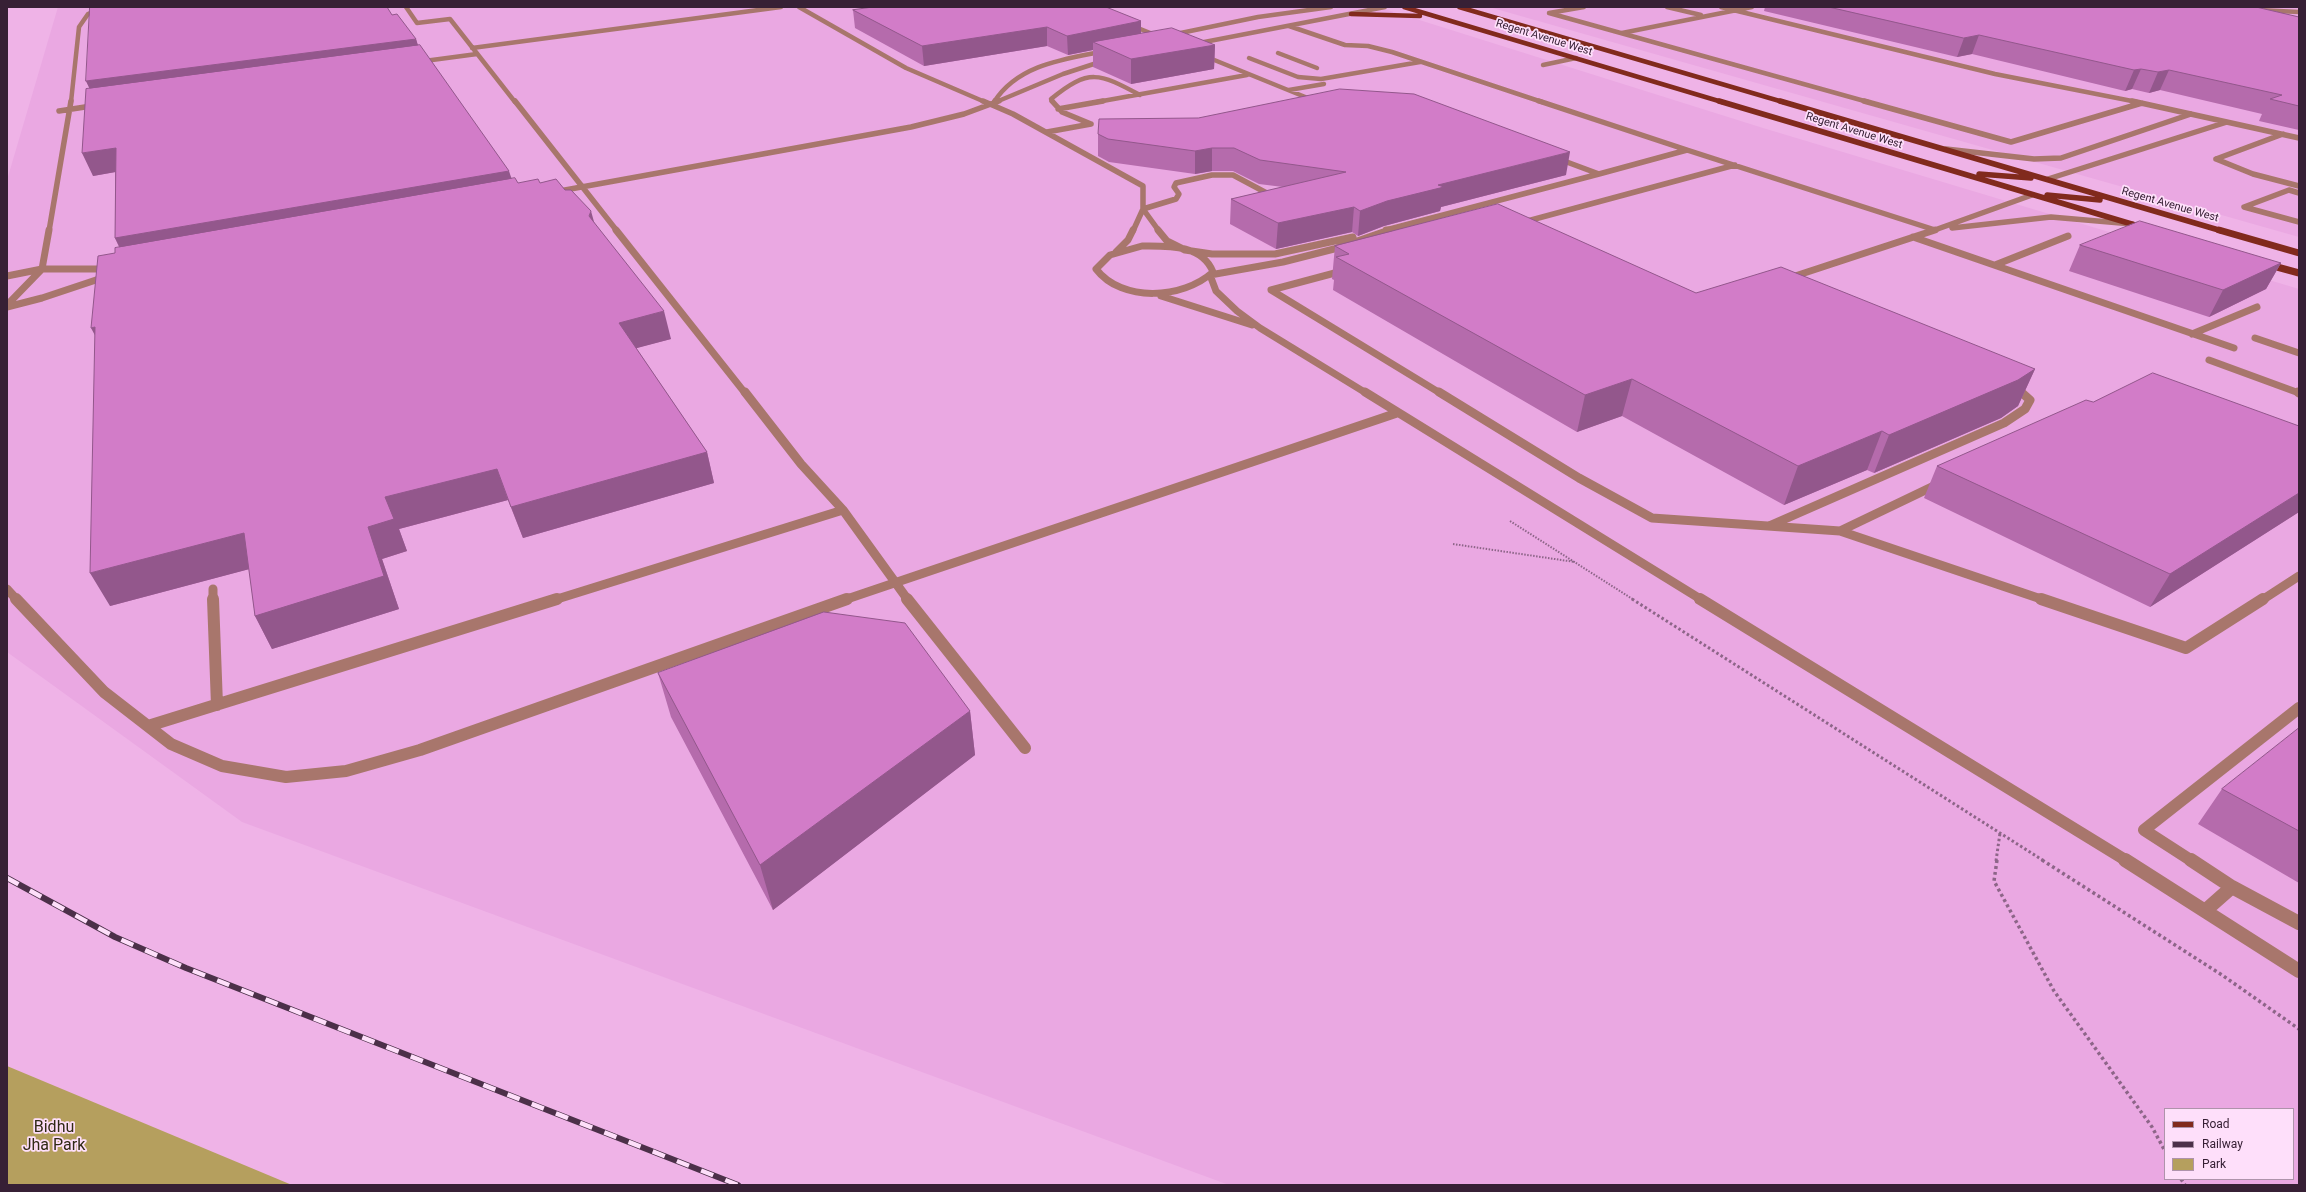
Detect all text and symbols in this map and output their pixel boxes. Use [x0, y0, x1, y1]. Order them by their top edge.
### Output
street label: Regent Avenue West [1494, 17, 1594, 59]
street label: Regent Avenue West [1804, 110, 1904, 152]
street label: Regent Avenue West [2120, 185, 2220, 225]
legend [2164, 1108, 2294, 1180]
text: Road [2202, 1117, 2230, 1131]
park label: Bidhu Jha Park [23, 1118, 85, 1156]
text: Railway [2202, 1137, 2243, 1151]
text: Park [2202, 1157, 2226, 1171]

